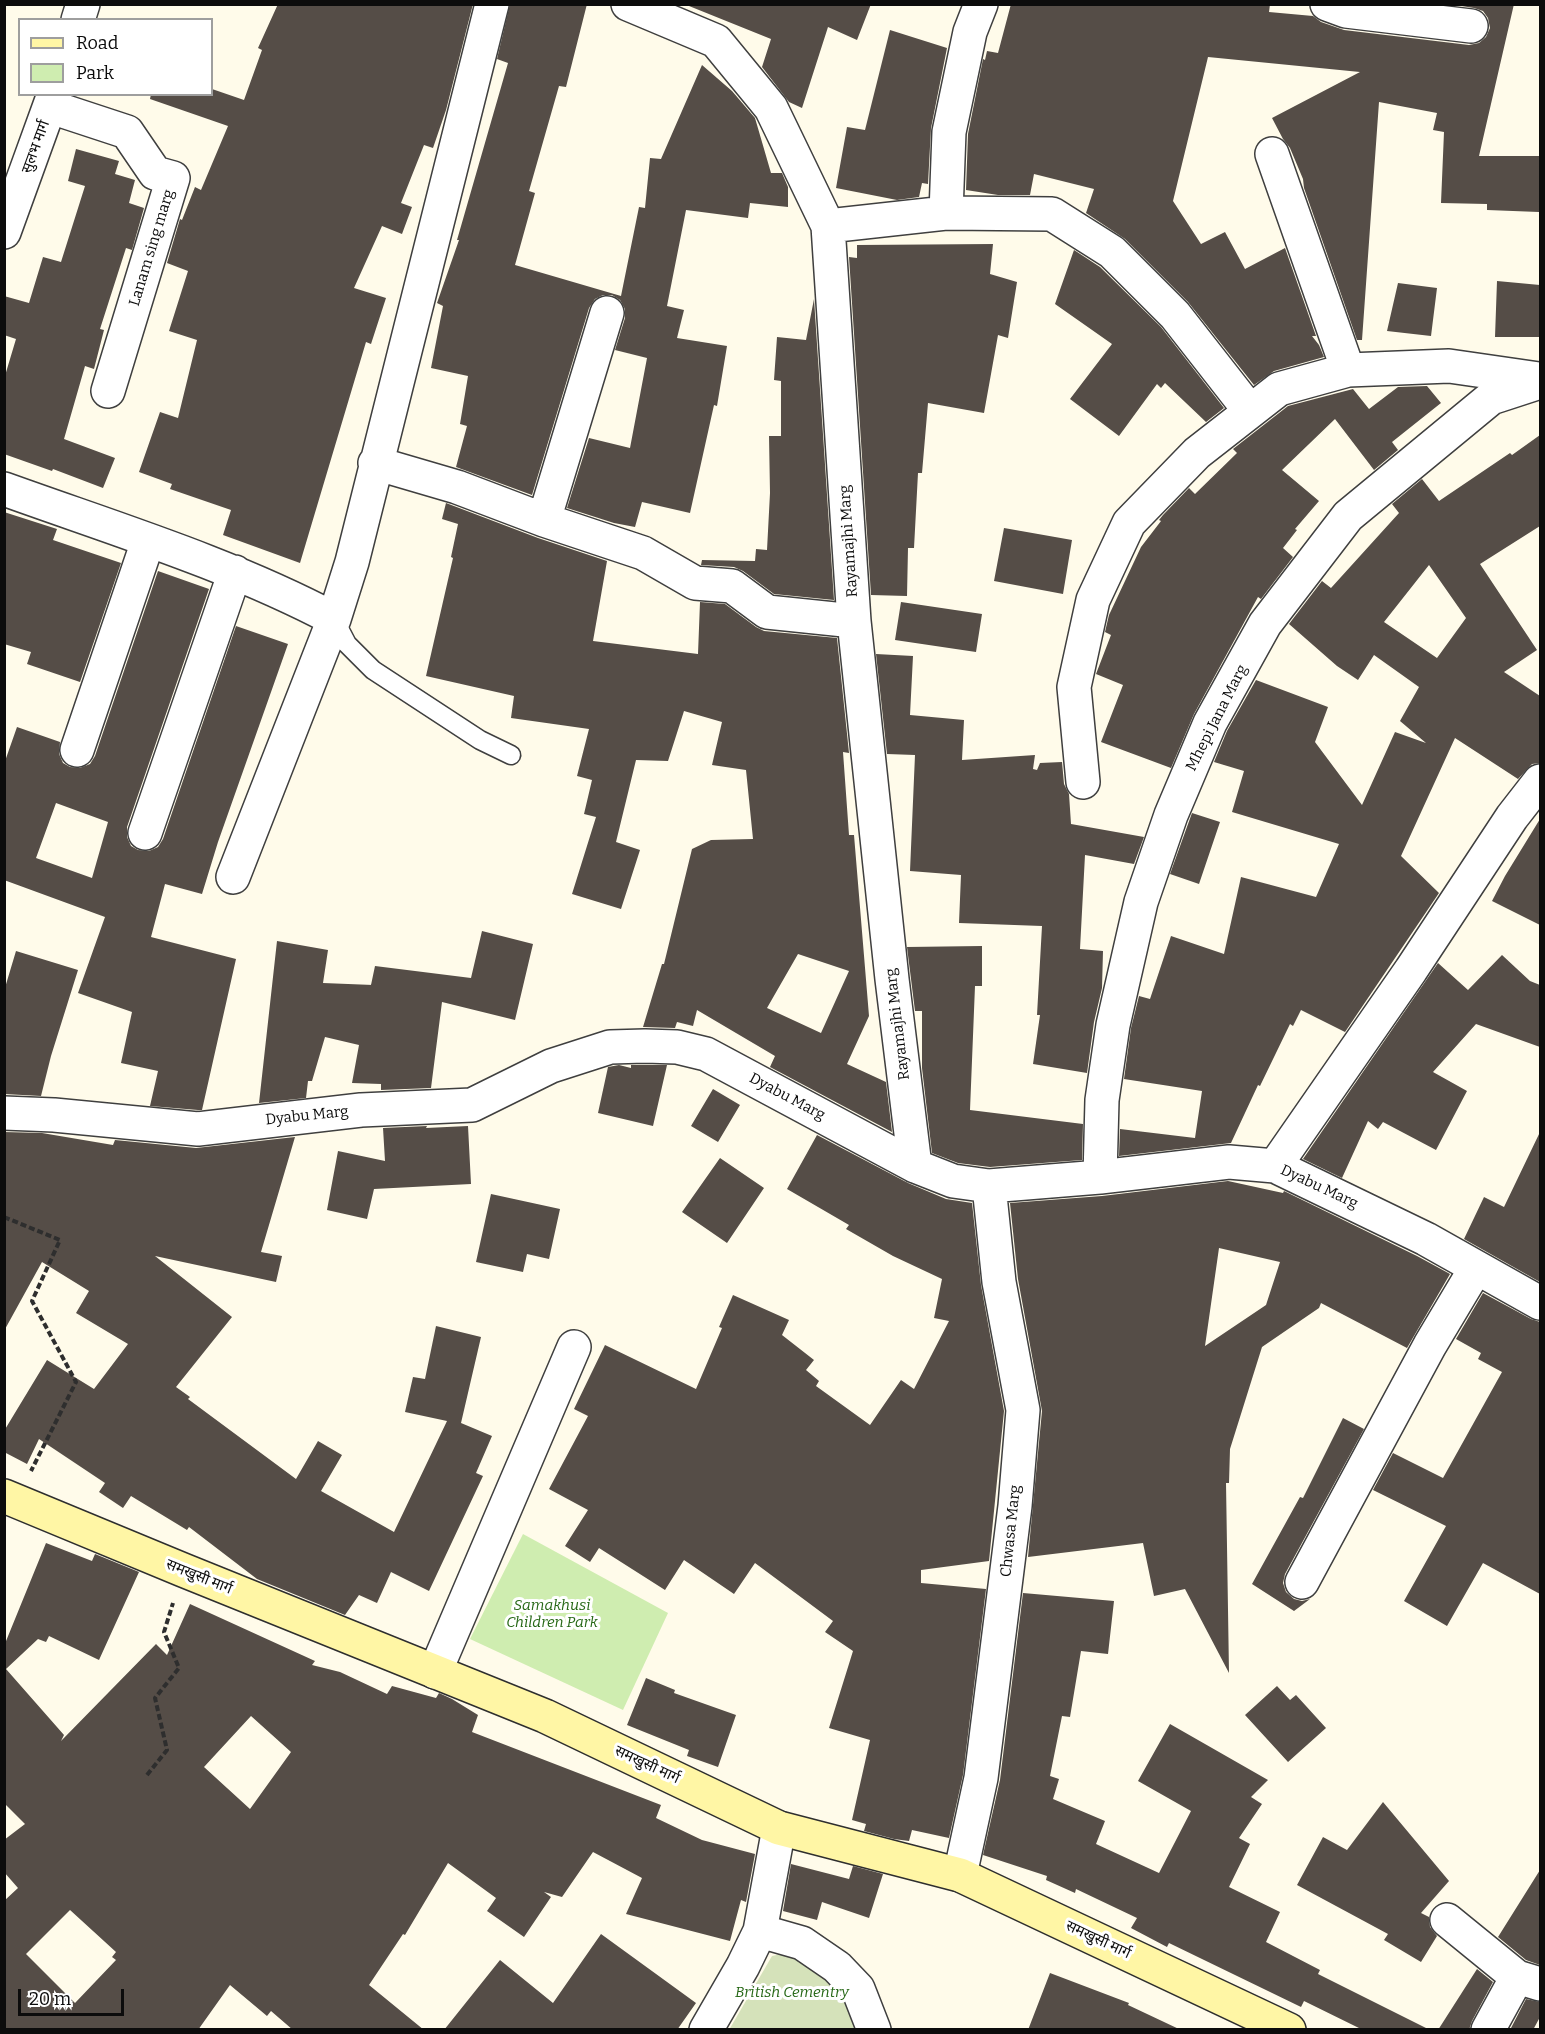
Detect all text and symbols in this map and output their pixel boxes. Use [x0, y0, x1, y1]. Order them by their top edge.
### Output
legend [18, 18, 213, 96]
text: Road [76, 32, 118, 54]
text: Park [76, 62, 114, 84]
street label: सुलभ मार्ग [18, 118, 54, 176]
street label: Lanam sing marg [126, 187, 178, 309]
street label: Rayamajhi Marg [836, 484, 862, 598]
street label: Mhepi Jana Marg [1182, 662, 1252, 774]
street label: Rayamajhi Marg [882, 967, 914, 1081]
street label: Dyabu Marg [746, 1069, 828, 1125]
street label: Dyabu Marg [265, 1103, 349, 1129]
street label: Dyabu Marg [1277, 1161, 1361, 1213]
street label: Chwasa Marg [997, 1484, 1025, 1578]
street label: समखुसी मार्ग [163, 1556, 235, 1598]
park label: Samakhusi Children Park [506, 1597, 598, 1632]
street label: समखुसी मार्ग [612, 1742, 682, 1788]
street label: समखुसी मार्ग [1063, 1917, 1133, 1963]
scale bar [21, 1977, 128, 2015]
park label: British Cementry [735, 1984, 849, 2002]
text: 20 m [29, 1988, 71, 2010]

